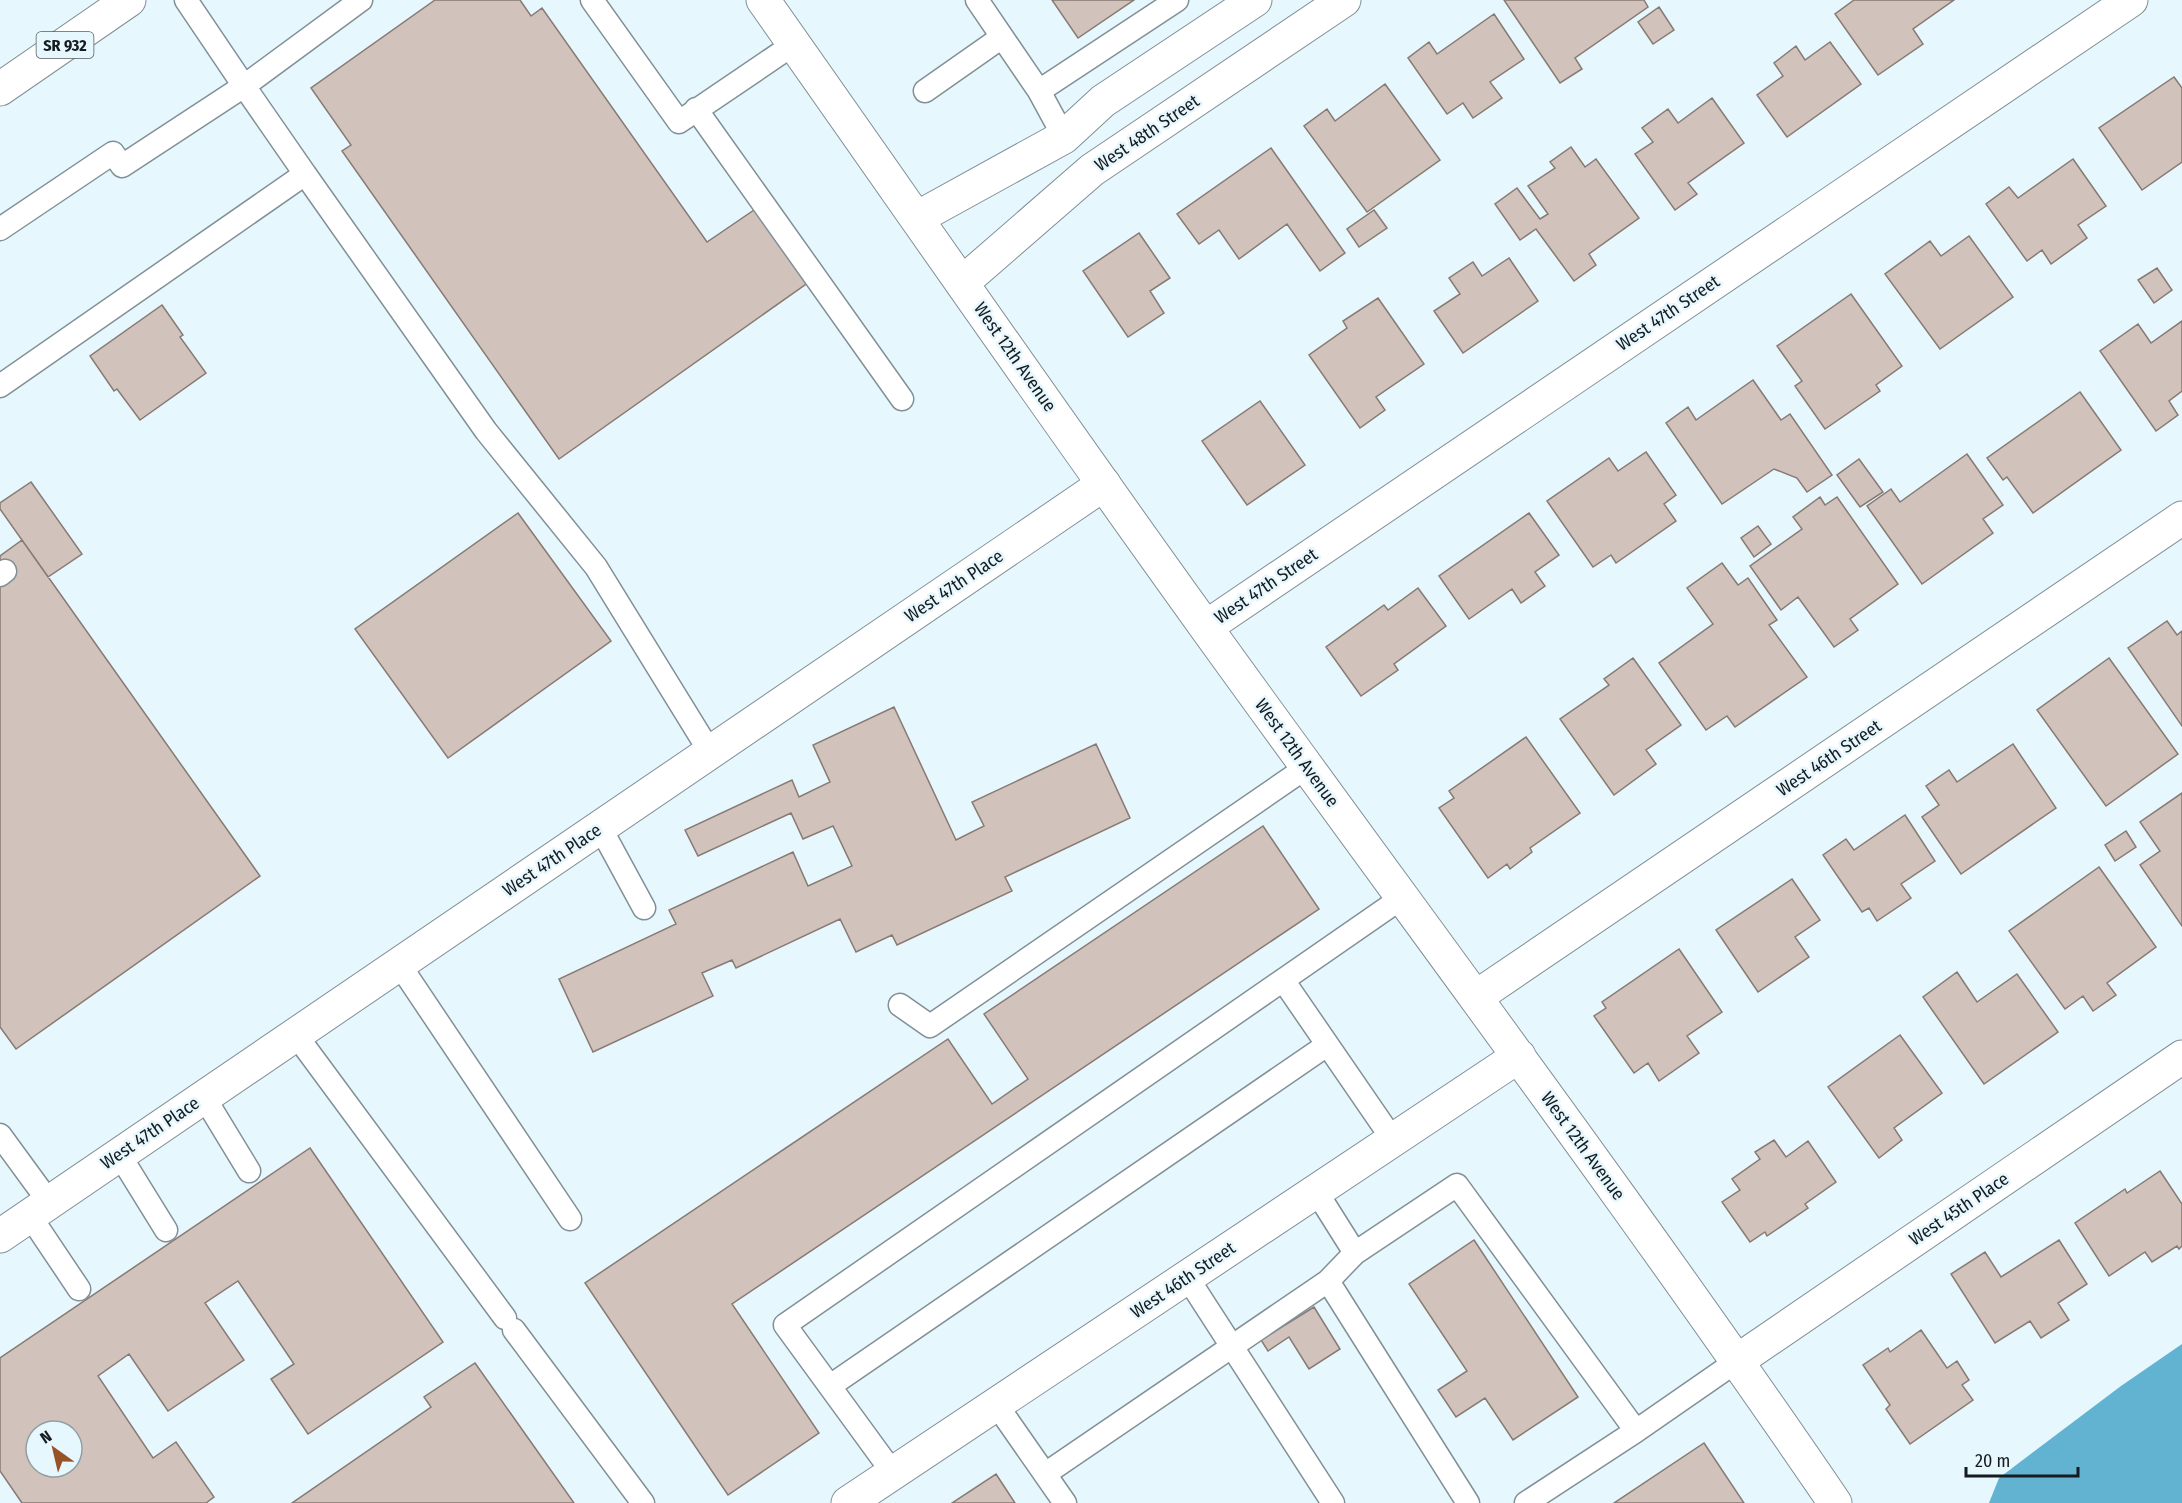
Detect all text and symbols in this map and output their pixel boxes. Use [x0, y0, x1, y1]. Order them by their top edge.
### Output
road number: SR 932 [36, 32, 94, 58]
street label: West 48th Street [1090, 90, 1204, 176]
street label: West 47th Street [1612, 270, 1724, 356]
street label: West 12th Avenue [969, 298, 1061, 416]
street label: West 47th Street [1210, 543, 1322, 629]
street label: West 47th Place [900, 545, 1008, 627]
street label: West 12th Avenue [1250, 694, 1344, 812]
street label: West 46th Street [1772, 715, 1886, 801]
street label: West 47th Place [498, 819, 606, 901]
street label: West 12th Avenue [1536, 1087, 1630, 1205]
street label: West 47th Place [96, 1092, 204, 1174]
street label: West 45th Place [1905, 1168, 2013, 1250]
street label: West 46th Street [1126, 1237, 1240, 1323]
north arrow [24, 1419, 84, 1479]
text: N [37, 1426, 55, 1448]
scale bar [1966, 1440, 2078, 1478]
text: 20 m [1975, 1450, 2010, 1472]

